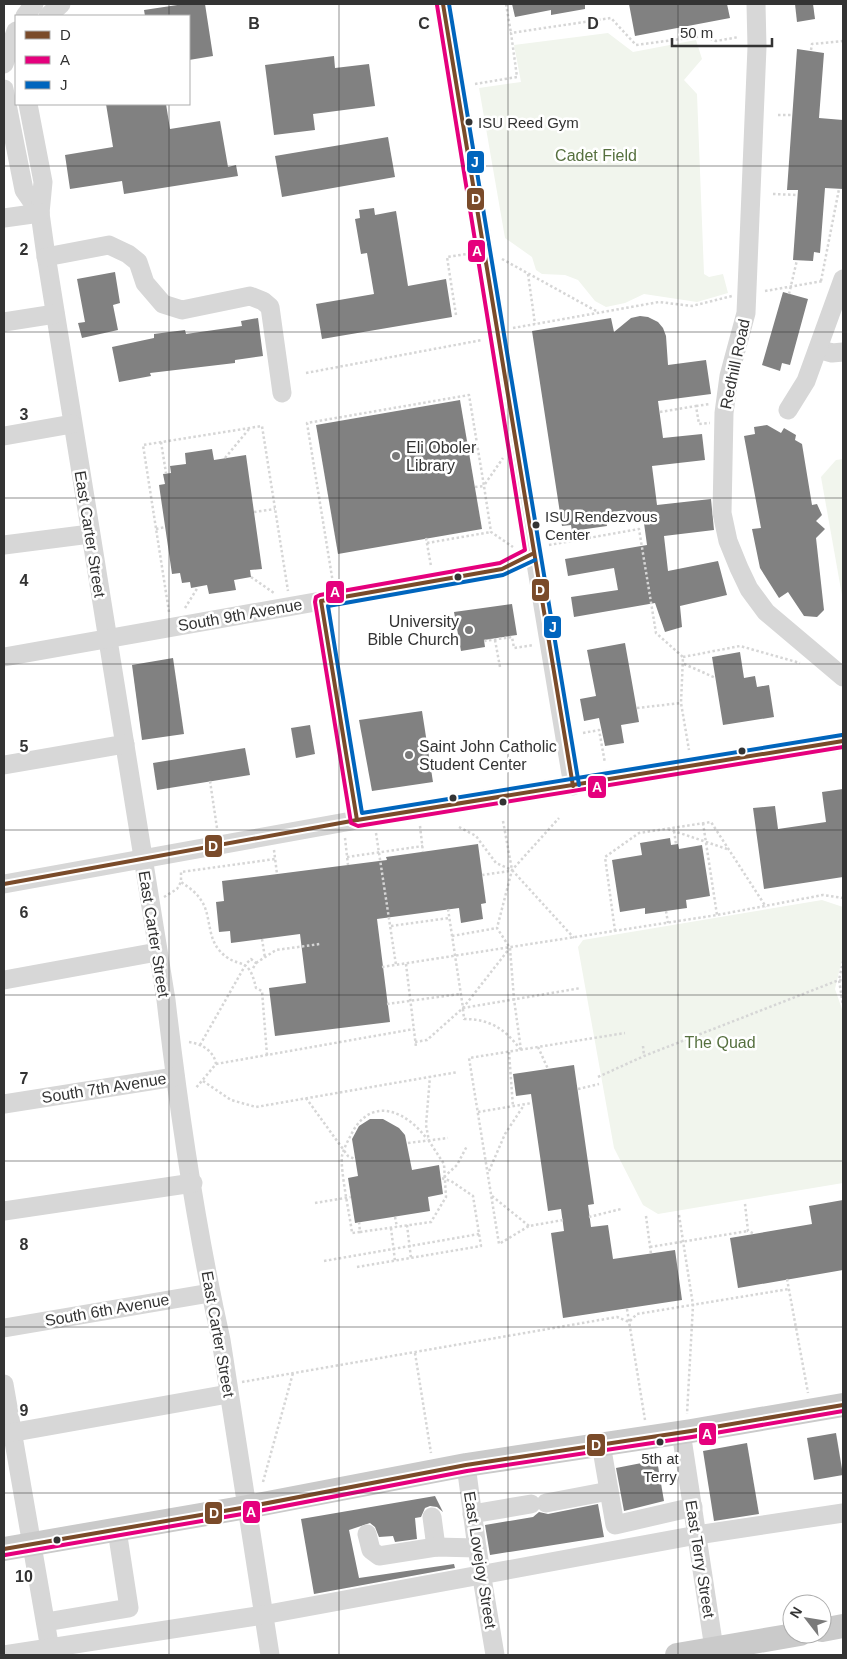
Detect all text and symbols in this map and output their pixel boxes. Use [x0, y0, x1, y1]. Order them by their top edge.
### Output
legend [15, 15, 190, 105]
text: B [248, 15, 260, 32]
text: C [418, 15, 430, 32]
text: D [587, 15, 599, 32]
scale bar [672, 15, 772, 47]
text: 50 m [680, 24, 713, 41]
text: D [60, 26, 71, 43]
text: A [60, 51, 70, 68]
text: J [60, 76, 68, 93]
place label: ISU Reed Gym [478, 114, 579, 131]
marker: ISU Reed Gym [464, 117, 474, 127]
park label: Cadet Field [555, 147, 637, 164]
line badge: J [466, 150, 485, 174]
text: J [471, 154, 479, 170]
line badge: D [466, 187, 485, 211]
text: D [471, 191, 481, 207]
line badge: A [467, 239, 486, 263]
text: 2 [20, 241, 29, 258]
text: A [472, 243, 482, 259]
street label: Redhill Road [717, 317, 753, 411]
text: 3 [20, 406, 29, 423]
place label: Eli Oboler Library [406, 439, 477, 474]
marker: Eli Oboler Library [390, 450, 402, 462]
street label: East Carter Street [72, 469, 108, 599]
place label: ISU Rendezvous Center [545, 508, 658, 543]
marker: ISU Rendezvous Center [531, 520, 541, 530]
text: 4 [20, 572, 29, 589]
unlabelled marker [453, 572, 463, 582]
line badge: D [531, 578, 550, 602]
line badge: A [325, 580, 345, 604]
text: D [535, 582, 545, 598]
text: A [330, 584, 340, 600]
street label: South 9th Avenue [176, 596, 304, 634]
place label: University Bible Church [367, 613, 459, 648]
line badge: J [543, 615, 562, 639]
text: J [549, 619, 557, 635]
marker: University Bible Church [463, 624, 475, 636]
text: 5 [20, 738, 29, 755]
place label: Saint John Catholic Student Center [419, 738, 557, 773]
unlabelled marker [737, 746, 747, 756]
marker: Saint John Catholic Student Center [403, 749, 415, 761]
line badge: A [587, 775, 607, 799]
text: A [592, 779, 602, 795]
unlabelled marker [448, 793, 458, 803]
unlabelled marker [498, 797, 508, 807]
line badge: D [204, 834, 223, 858]
text: D [208, 838, 218, 854]
street label: East Carter Street [136, 869, 172, 999]
text: 6 [20, 904, 29, 921]
park label: The Quad [684, 1034, 756, 1051]
text: 7 [20, 1070, 29, 1087]
street label: South 7th Avenue [40, 1070, 168, 1106]
text: 8 [20, 1236, 29, 1253]
street label: East Carter Street [199, 1269, 238, 1399]
street label: South 6th Avenue [43, 1291, 171, 1329]
text: 9 [20, 1402, 29, 1419]
line badge: A [698, 1422, 717, 1446]
text: A [702, 1426, 712, 1442]
line badge: D [586, 1433, 606, 1457]
text: D [591, 1437, 601, 1453]
marker: 5th at Terry [655, 1437, 665, 1447]
place label: 5th at Terry [641, 1450, 680, 1485]
street label: East Lovejoy Street [461, 1490, 499, 1630]
street label: East Terry Street [682, 1499, 718, 1620]
line badge: A [242, 1500, 261, 1524]
line badge: D [204, 1501, 223, 1525]
text: A [246, 1504, 256, 1520]
text: D [209, 1505, 219, 1521]
unlabelled marker [52, 1535, 62, 1545]
text: 10 [15, 1568, 33, 1585]
north arrow [782, 1594, 832, 1644]
text: N [786, 1604, 805, 1621]

